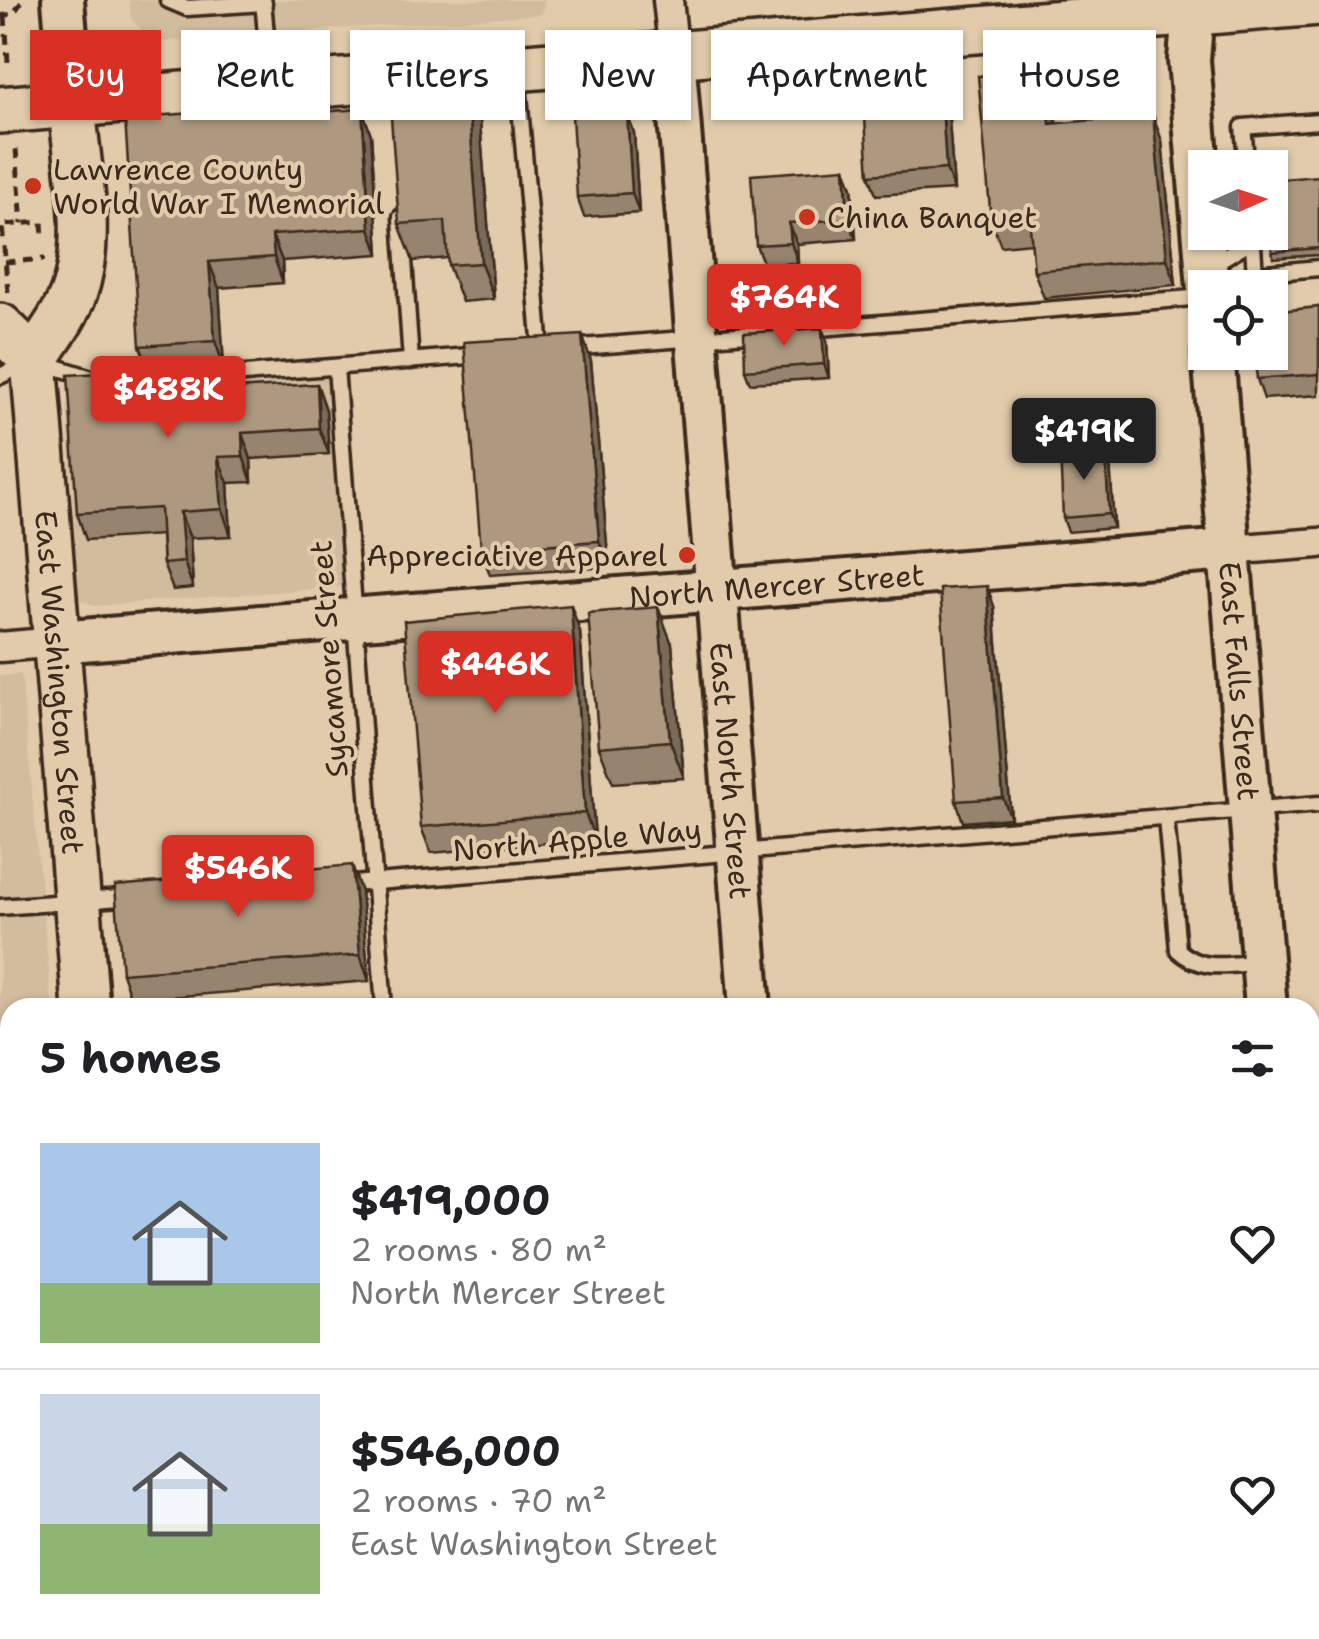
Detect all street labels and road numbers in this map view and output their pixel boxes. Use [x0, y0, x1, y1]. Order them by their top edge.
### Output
street label: East Washington Street [26, 509, 94, 856]
street label: Sycamore Street [300, 539, 358, 779]
street label: North Mercer Street [627, 553, 926, 618]
street label: East Falls Street [1209, 560, 1270, 802]
street label: East North Street [700, 641, 762, 901]
street label: North Apple Way [451, 809, 703, 871]

